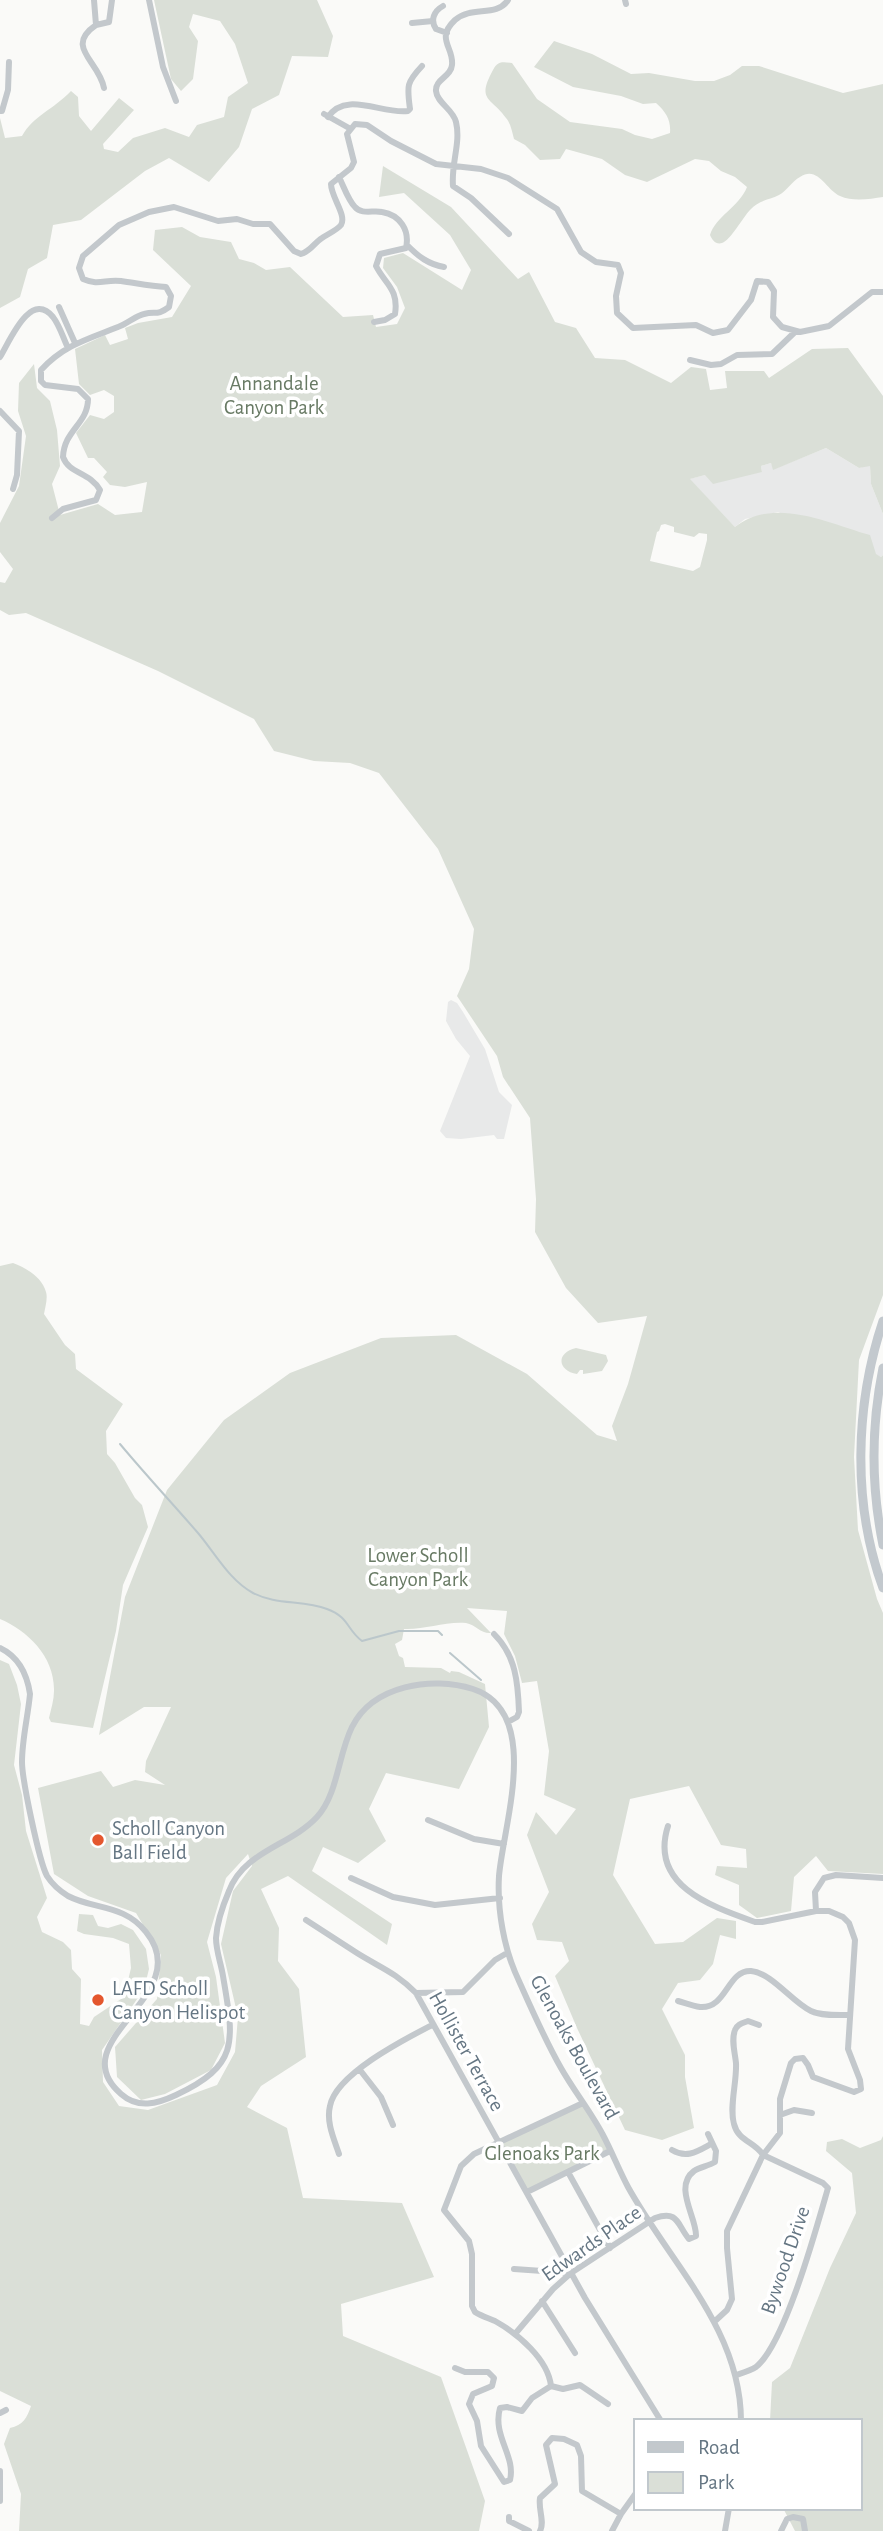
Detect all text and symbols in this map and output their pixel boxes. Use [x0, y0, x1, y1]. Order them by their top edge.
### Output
park label: Annandale Canyon Park [224, 373, 325, 418]
park label: Lower Scholl Canyon Park [367, 1545, 469, 1590]
place label: Scholl Canyon Ball Field [112, 1818, 225, 1863]
marker: Scholl Canyon Ball Field [90, 1832, 106, 1848]
street label: Glenoaks Boulevard [526, 1971, 623, 2123]
place label: LAFD Scholl Canyon Helispot [112, 1978, 246, 2023]
street label: Hollister Terrace [425, 1988, 508, 2115]
marker: LAFD Scholl Canyon Helispot [90, 1992, 106, 2008]
park label: Glenoaks Park [484, 2143, 600, 2164]
street label: Edwards Place [538, 2201, 645, 2285]
street label: Bywood Drive [757, 2203, 814, 2317]
legend [634, 2419, 862, 2510]
text: Road [698, 2437, 740, 2458]
text: Park [698, 2472, 735, 2493]

